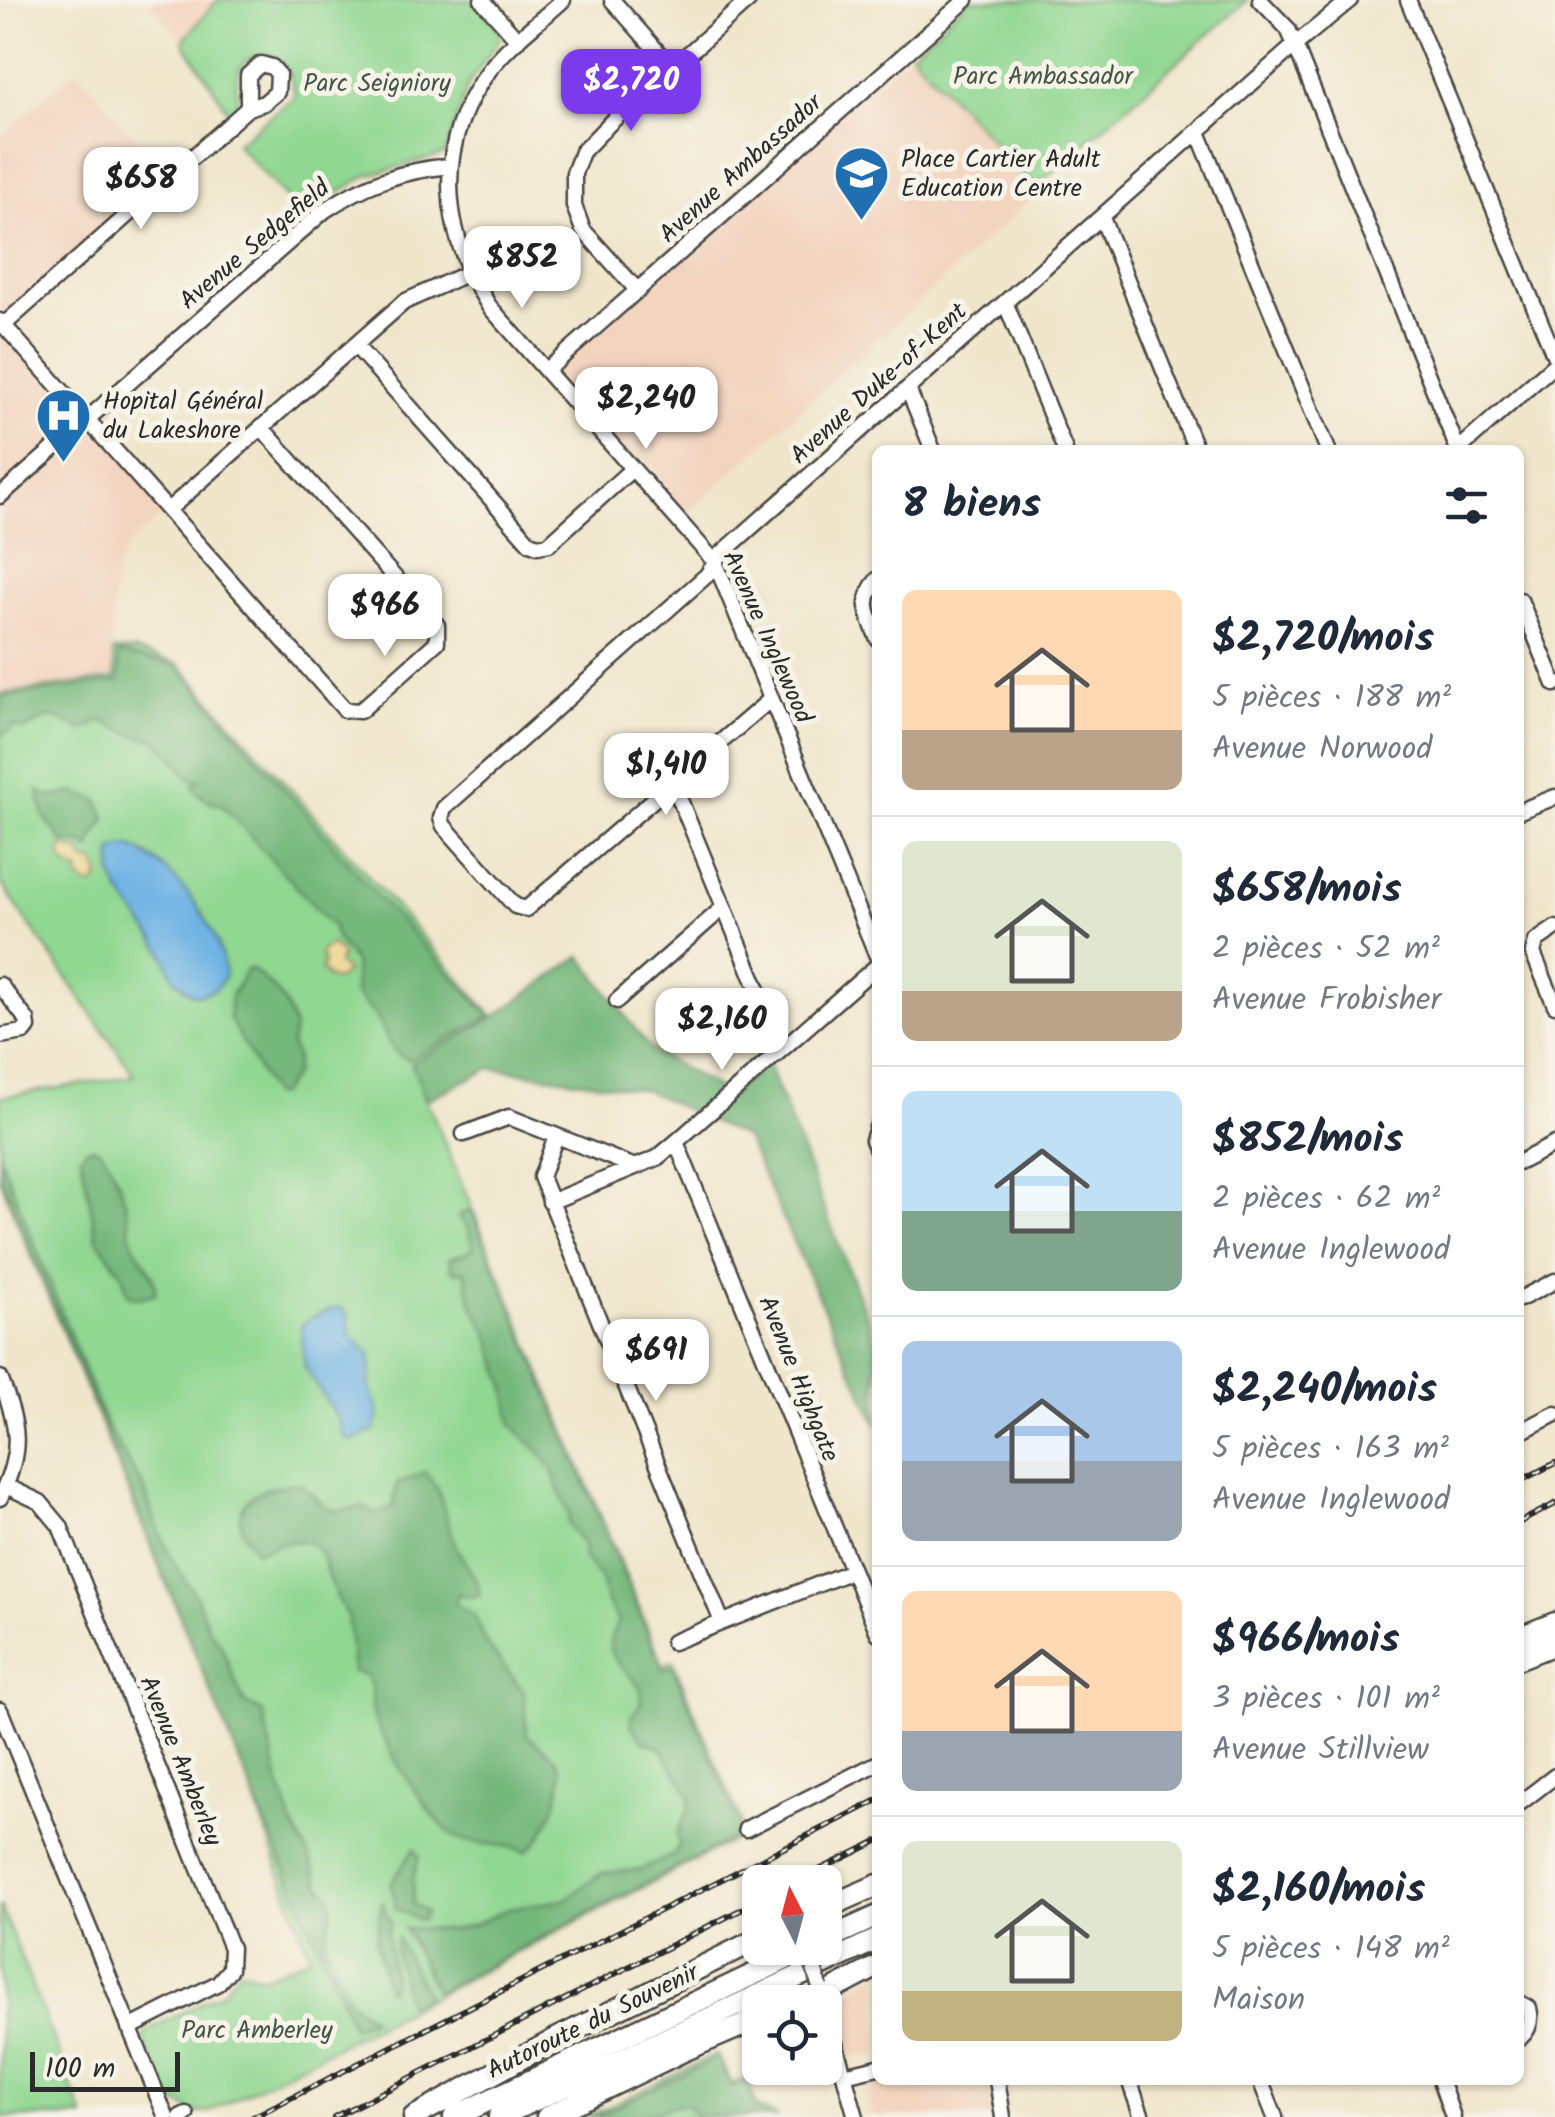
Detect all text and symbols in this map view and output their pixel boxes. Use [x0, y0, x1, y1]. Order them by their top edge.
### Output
pin: $2,720 [550, 49, 712, 134]
text: $2,720 [583, 56, 679, 107]
park label: Parc Ambassador [953, 57, 1135, 97]
park label: Parc Seigniory [303, 64, 451, 104]
street label: Avenue Ambassador [650, 83, 833, 254]
place label: Place Cartier Adult Education Centre [901, 140, 1101, 209]
school or university icon: Place Cartier Adult Education Centre [832, 144, 892, 223]
pin: $658 [82, 147, 200, 232]
text: $658 [105, 154, 177, 205]
street label: Avenue Sedgefield [171, 169, 341, 320]
pin: $852 [463, 226, 581, 311]
text: $852 [486, 233, 558, 284]
street label: Avenue Duke-of-Kent [781, 293, 977, 475]
pin: $2,240 [565, 367, 727, 452]
text: $2,240 [597, 374, 695, 425]
place label: Hopital Général du Lakeshore [103, 382, 263, 451]
hospital icon: Hopital Général du Lakeshore [34, 386, 94, 465]
text: 8 biens [902, 472, 1041, 539]
icon: filters [1439, 478, 1494, 533]
street label: Avenue Inglewood [711, 544, 824, 731]
pin: $966 [326, 574, 444, 659]
text: $966 [350, 581, 420, 632]
text: $2,720/mois [1212, 606, 1434, 673]
icon: home [982, 630, 1102, 750]
text: 5 pièces · 188 m² [1212, 673, 1451, 724]
text: Avenue Norwood [1212, 724, 1432, 775]
pin: $1,410 [585, 733, 747, 818]
text: $1,410 [626, 740, 706, 791]
text: $658/mois [1212, 857, 1402, 924]
icon: home [982, 881, 1102, 1001]
text: 2 pièces · 52 m² [1212, 924, 1440, 975]
text: Avenue Frobisher [1212, 975, 1441, 1026]
pin: $2,160 [641, 988, 803, 1073]
text: $2,160 [677, 995, 767, 1046]
text: $852/mois [1212, 1107, 1403, 1174]
icon: home [982, 1131, 1102, 1251]
text: 2 pièces · 62 m² [1212, 1174, 1440, 1225]
text: Avenue Inglewood [1212, 1225, 1450, 1276]
street label: Avenue Highgate [746, 1290, 850, 1468]
pin: $691 [597, 1319, 715, 1404]
text: $691 [625, 1326, 687, 1377]
text: $2,240/mois [1212, 1357, 1437, 1424]
icon: home [982, 1381, 1102, 1501]
text: 5 pièces · 163 m² [1212, 1424, 1449, 1475]
text: Avenue Inglewood [1212, 1475, 1450, 1526]
text: $966/mois [1212, 1607, 1400, 1674]
icon: home [982, 1631, 1102, 1751]
street label: Avenue Amberley [128, 1670, 232, 1852]
text: 3 pièces · 101 m² [1212, 1674, 1440, 1725]
text: Avenue Stillview [1212, 1725, 1429, 1776]
text: $2,160/mois [1212, 1857, 1425, 1924]
north arrow [742, 1865, 842, 1965]
map controls [742, 1865, 842, 2085]
icon: home [982, 1881, 1102, 2001]
text: 5 pièces · 148 m² [1212, 1924, 1450, 1975]
street label: Autoroute du Souvenir [480, 1953, 707, 2091]
text: Maison [1212, 1975, 1305, 2026]
button: locate [742, 1985, 842, 2085]
park label: Parc Amberley [181, 2011, 333, 2051]
scale bar [30, 2047, 180, 2092]
text: 100 m [45, 2047, 115, 2092]

